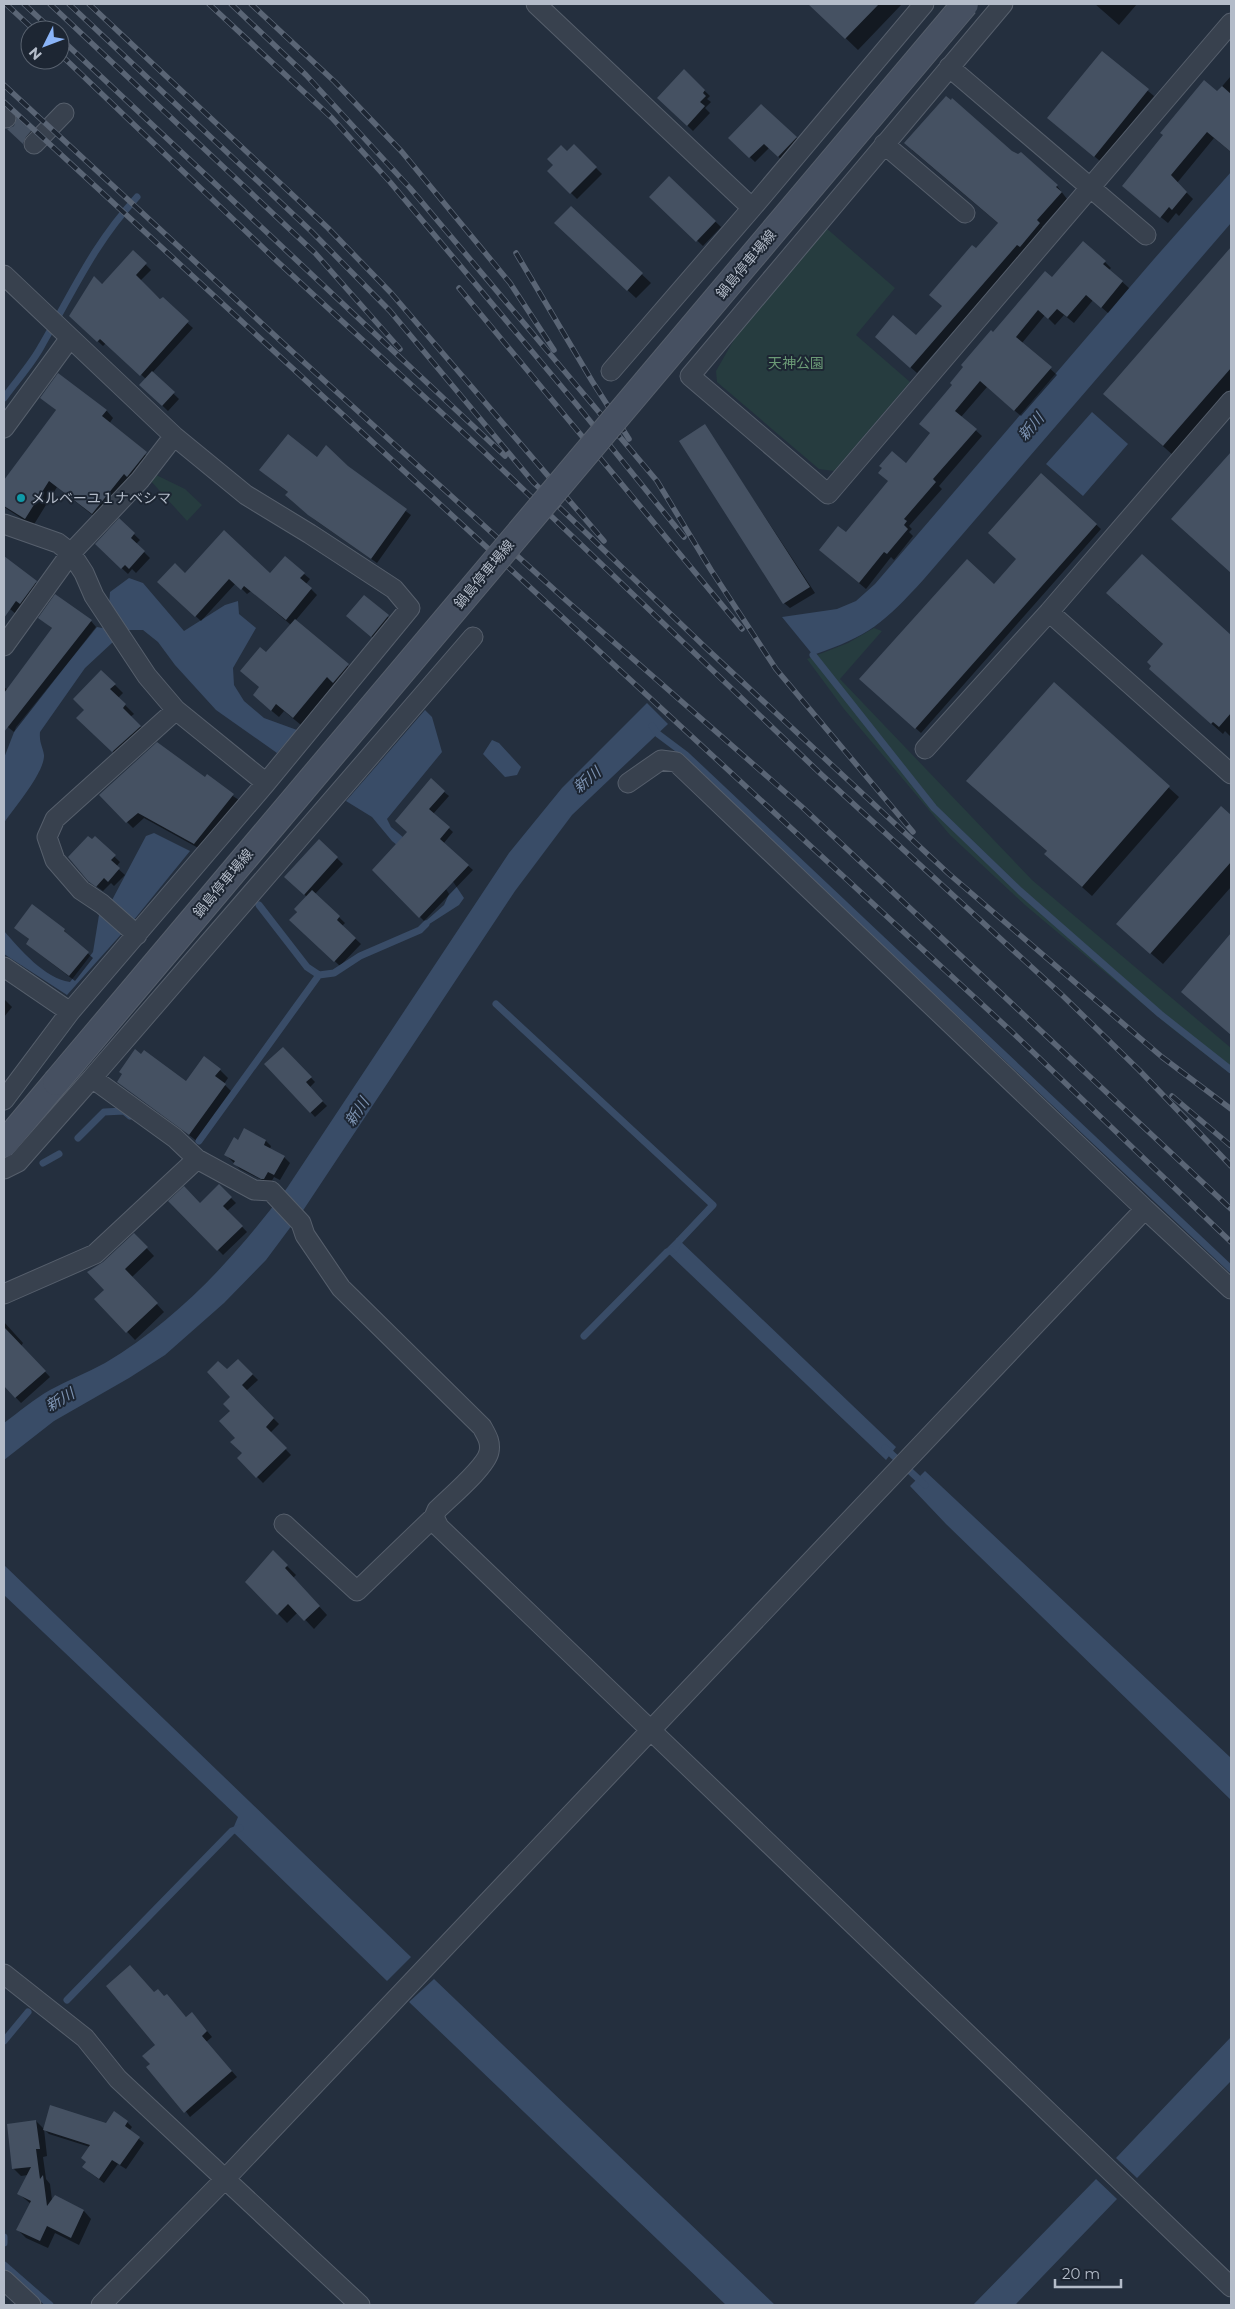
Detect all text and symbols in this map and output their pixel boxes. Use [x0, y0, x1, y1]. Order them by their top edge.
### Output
north arrow [20, 20, 70, 70]
text: N [25, 43, 46, 64]
street label: 鍋島停車場線 [712, 226, 780, 302]
park label: 天神公園 [768, 354, 824, 372]
water label: 新川 [1014, 408, 1049, 444]
place label: メルベーユ１ナベシマ [31, 489, 171, 507]
marker: メルベーユ１ナベシマ [15, 492, 27, 504]
street label: 鍋島停車場線 [450, 536, 518, 612]
water label: 新川 [569, 761, 606, 797]
street label: 鍋島停車場線 [189, 845, 257, 921]
water label: 新川 [340, 1092, 374, 1129]
water label: 新川 [42, 1383, 79, 1415]
scale bar [1055, 2256, 1121, 2288]
text: 20 m [1062, 2264, 1100, 2283]

